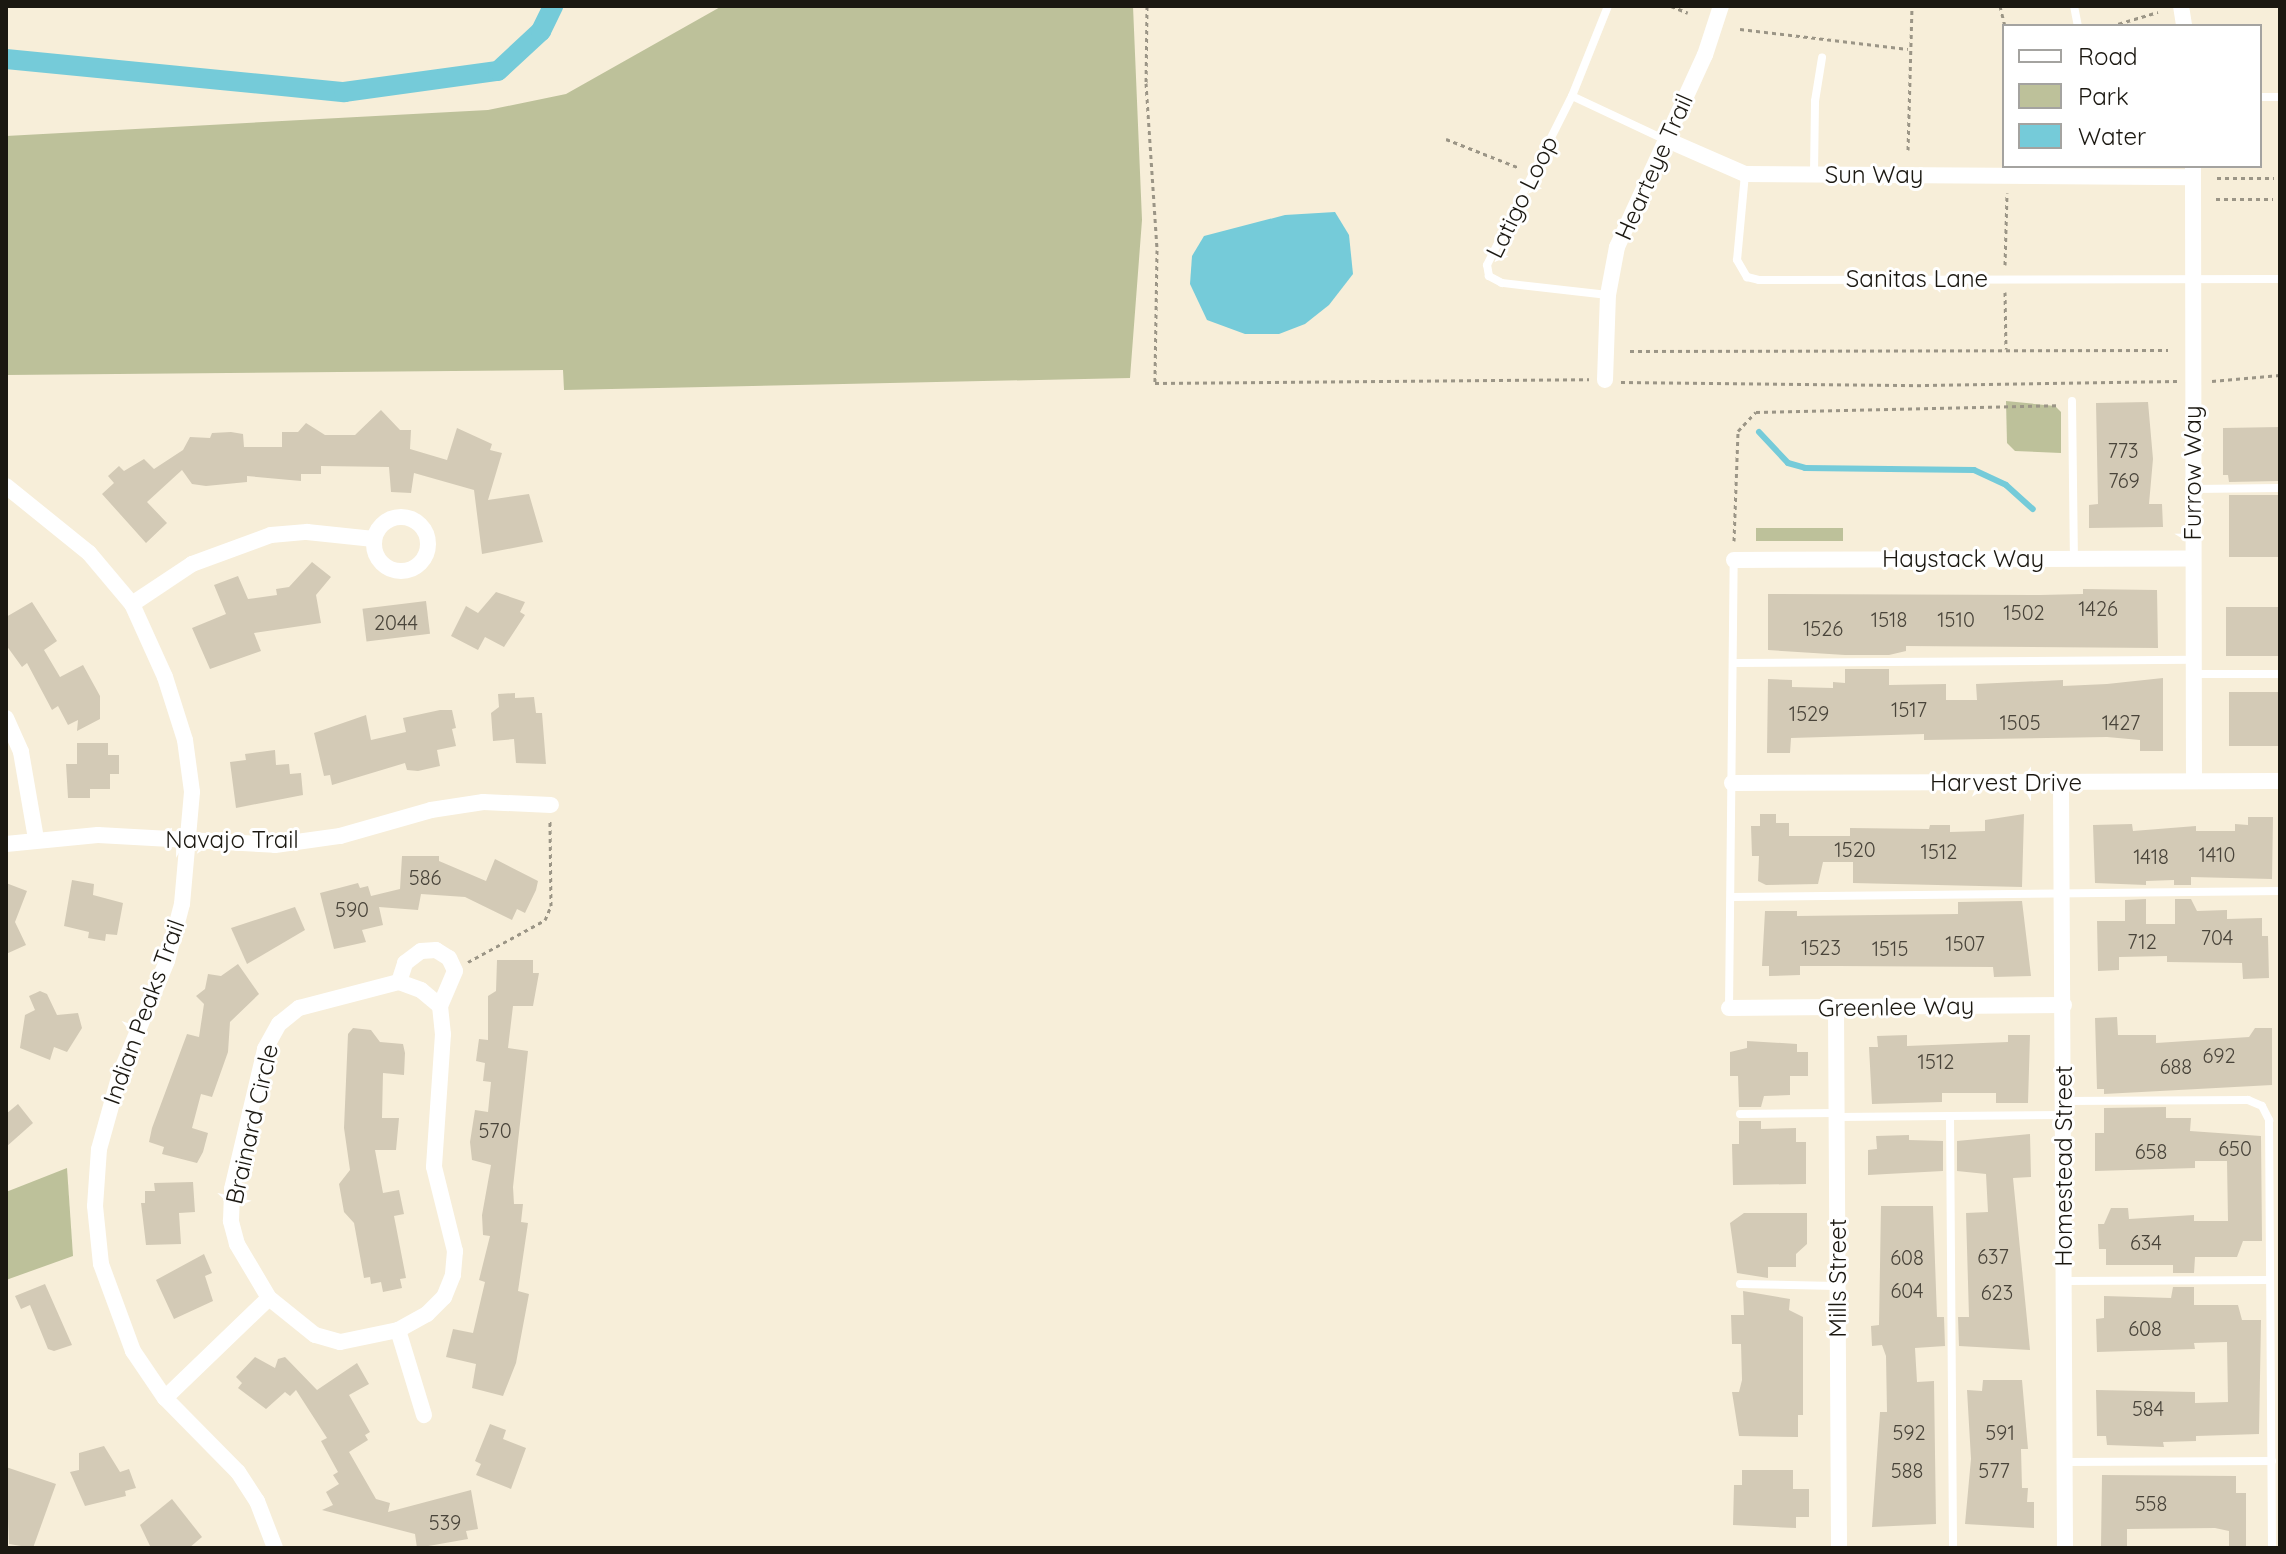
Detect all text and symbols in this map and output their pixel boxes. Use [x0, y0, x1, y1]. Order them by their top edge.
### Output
legend [2002, 24, 2262, 168]
text: Road [2078, 41, 2138, 71]
text: Park [2078, 81, 2129, 111]
street label: Hearteye Trail [1609, 89, 1699, 245]
text: Water [2078, 121, 2146, 151]
street label: Latigo Loop [1480, 131, 1564, 263]
street label: Sun Way [1825, 161, 1923, 189]
street label: Sanitas Lane [1846, 265, 1988, 293]
street label: Furrow Way [2179, 405, 2207, 541]
house number: 773 [2108, 438, 2138, 462]
house number: 769 [2108, 468, 2140, 492]
street label: Haystack Way [1882, 545, 2044, 573]
house number: 1426 [2078, 596, 2118, 620]
house number: 1502 [2003, 600, 2045, 624]
house number: 1518 [1871, 607, 1907, 631]
house number: 1510 [1937, 607, 1975, 631]
house number: 2044 [374, 610, 418, 634]
house number: 1526 [1803, 616, 1843, 640]
house number: 1517 [1891, 697, 1927, 721]
house number: 1529 [1789, 701, 1829, 725]
house number: 1505 [1999, 710, 2041, 734]
house number: 1427 [2102, 710, 2140, 734]
street label: Harvest Drive [1930, 769, 2082, 797]
street label: Navajo Trail [165, 826, 299, 854]
house number: 1520 [1834, 837, 1876, 861]
house number: 1512 [1921, 839, 1957, 863]
house number: 1410 [2199, 842, 2235, 866]
house number: 1418 [2133, 844, 2169, 868]
house number: 586 [409, 865, 441, 889]
house number: 590 [335, 897, 369, 921]
street label: Indian Peaks Trail [97, 916, 191, 1108]
house number: 704 [2201, 925, 2233, 949]
house number: 712 [2127, 929, 2157, 953]
house number: 1507 [1945, 931, 1985, 955]
house number: 1523 [1801, 935, 1841, 959]
house number: 1515 [1872, 936, 1908, 960]
street label: Greenlee Way [1818, 991, 1974, 1023]
street label: Brainard Circle [220, 1041, 284, 1207]
house number: 692 [2203, 1043, 2235, 1067]
house number: 1512 [1918, 1049, 1954, 1073]
house number: 688 [2160, 1054, 2192, 1078]
street label: Homestead Street [2050, 1065, 2078, 1267]
house number: 570 [478, 1118, 512, 1142]
house number: 650 [2218, 1136, 2252, 1160]
house number: 658 [2135, 1139, 2167, 1163]
street label: Mills Street [1824, 1218, 1852, 1338]
house number: 634 [2130, 1230, 2162, 1254]
house number: 637 [1977, 1244, 2009, 1268]
house number: 608 [1890, 1245, 1924, 1269]
house number: 604 [1890, 1278, 1924, 1302]
house number: 623 [1981, 1280, 2013, 1304]
house number: 608 [2128, 1316, 2162, 1340]
house number: 584 [2132, 1396, 2164, 1420]
house number: 592 [1892, 1420, 1926, 1444]
house number: 591 [1985, 1420, 2015, 1444]
house number: 588 [1891, 1458, 1923, 1482]
house number: 577 [1978, 1458, 2010, 1482]
house number: 558 [2135, 1491, 2167, 1515]
house number: 539 [429, 1510, 461, 1534]

